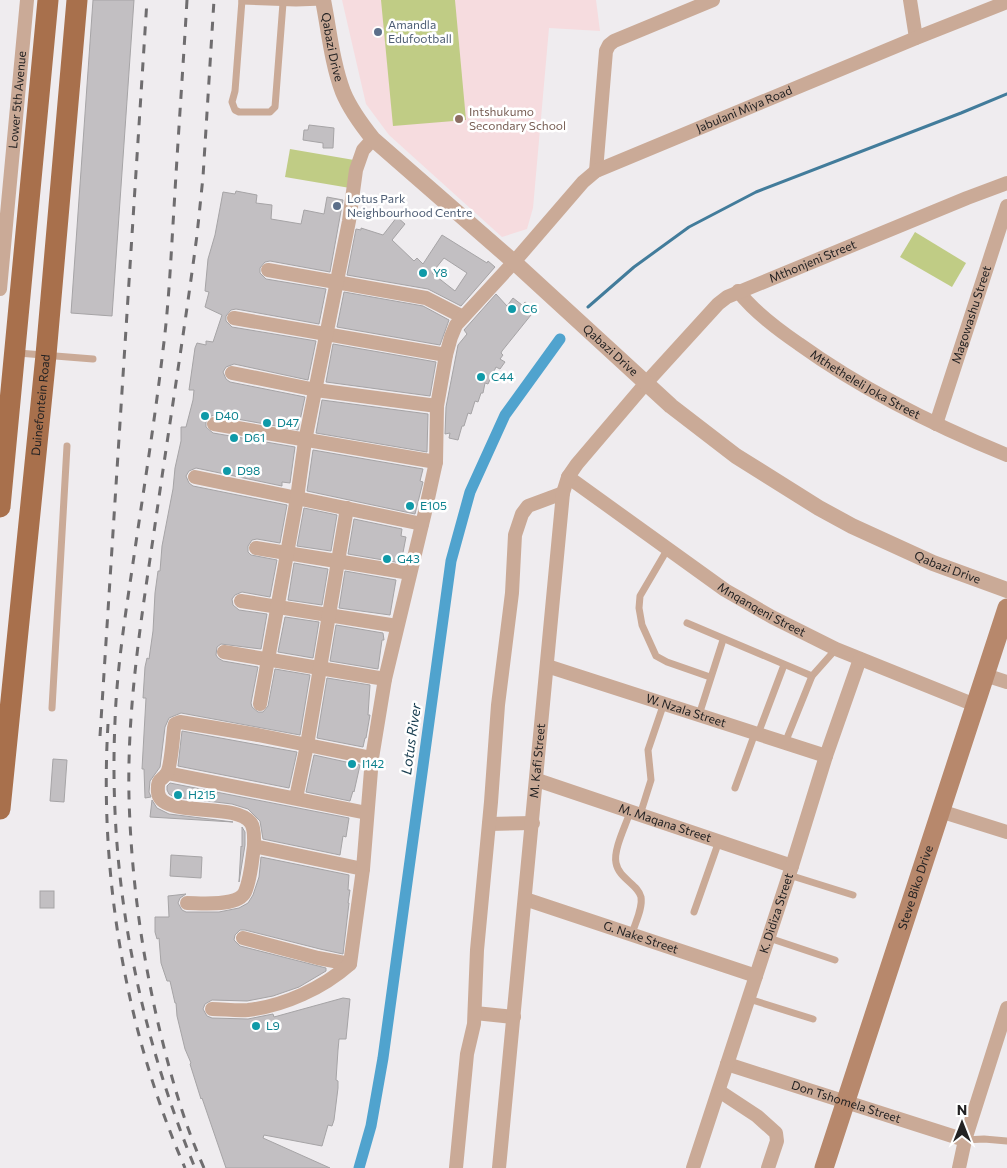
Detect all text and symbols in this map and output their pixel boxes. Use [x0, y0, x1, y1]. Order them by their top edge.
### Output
street label: Qabazi Drive [319, 11, 347, 83]
place label: Amandla Edufootball [388, 17, 452, 45]
marker: Amandla Edufootball [372, 26, 384, 38]
street label: Lower 5th Avenue [5, 50, 28, 149]
street label: Jabulani Miya Road [694, 82, 794, 136]
place label: Intshukumo Secondary School [469, 104, 566, 132]
marker: Intshukumo Secondary School [453, 113, 465, 125]
place label: Lotus Park Neighbourhood Centre [347, 191, 472, 219]
marker: Lotus Park Neighbourhood Centre [331, 200, 343, 212]
street label: Mthonjeni Street [767, 237, 858, 285]
street label: Magowashu Street [948, 264, 993, 365]
place label: Y8 [433, 265, 448, 279]
marker: Y8 [417, 267, 429, 279]
place label: C6 [522, 301, 538, 315]
marker: C6 [506, 303, 518, 315]
street label: Qabazi Drive [581, 321, 641, 378]
street label: Mthetheleli Joka Street [808, 346, 923, 421]
street label: Duinefontein Road [28, 354, 52, 456]
place label: C44 [491, 369, 514, 383]
marker: C44 [475, 371, 487, 383]
place label: D40 [215, 408, 239, 422]
marker: D40 [199, 410, 211, 422]
place label: D47 [277, 415, 299, 429]
marker: D47 [261, 417, 273, 429]
place label: D61 [244, 430, 265, 444]
marker: D61 [228, 432, 240, 444]
place label: D98 [237, 463, 260, 477]
marker: D98 [221, 465, 233, 477]
place label: E105 [420, 498, 447, 512]
marker: E105 [404, 500, 416, 512]
street label: Qabazi Drive [912, 547, 983, 586]
place label: G43 [397, 551, 420, 565]
marker: G43 [381, 553, 393, 565]
street label: Mnqanqeni Street [715, 579, 808, 639]
street label: W. Nzala Street [644, 690, 728, 729]
water label: Lotus River [397, 702, 424, 776]
street label: M. Kafi Street [526, 723, 547, 799]
place label: I142 [362, 756, 385, 770]
marker: I142 [346, 758, 358, 770]
place label: H215 [188, 787, 216, 801]
marker: H215 [172, 789, 184, 801]
street label: M. Maqana Street [617, 800, 714, 844]
street label: Steve Biko Drive [894, 843, 935, 931]
street label: K. Didiza Street [756, 871, 795, 955]
street label: G. Nake Street [602, 918, 680, 956]
place label: L9 [266, 1018, 280, 1032]
marker: L9 [250, 1020, 262, 1032]
street label: Don Tshomela Street [790, 1077, 903, 1125]
north arrow [937, 1098, 987, 1148]
text: N [957, 1101, 967, 1118]

